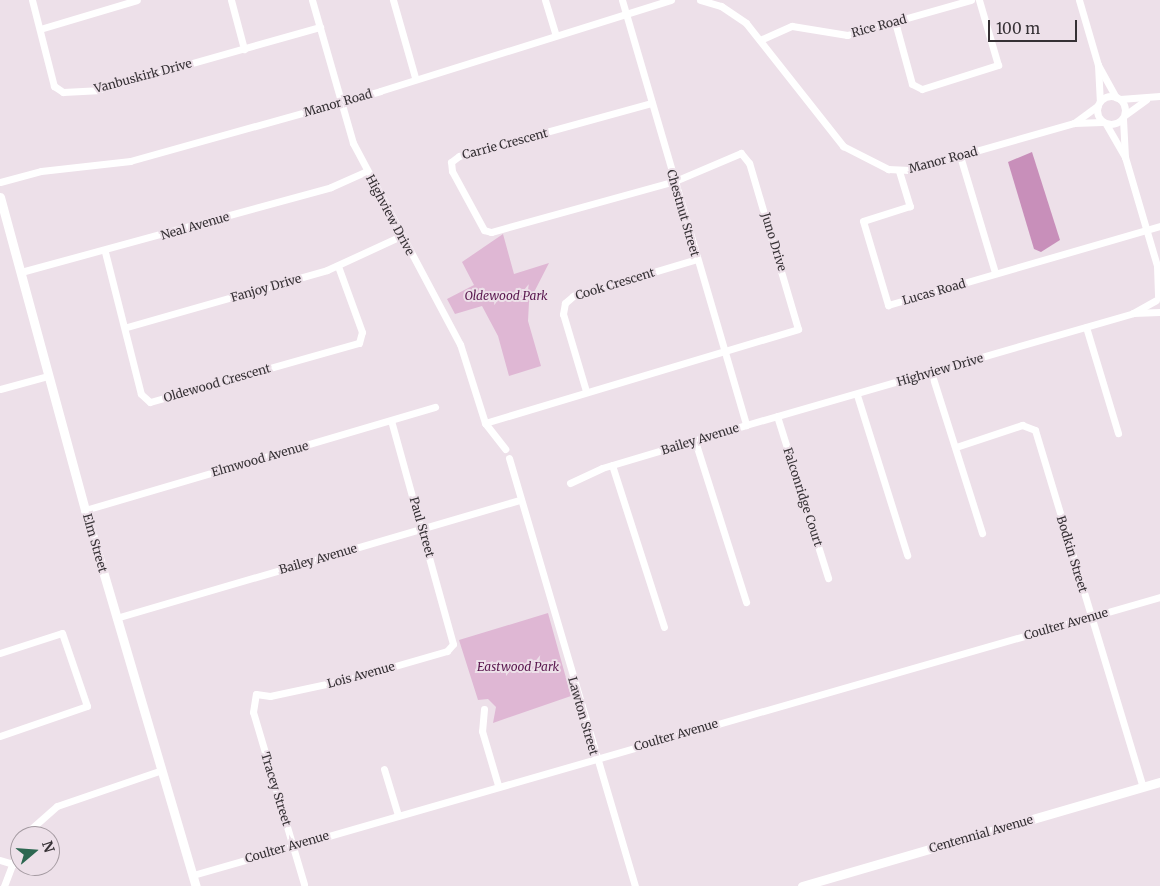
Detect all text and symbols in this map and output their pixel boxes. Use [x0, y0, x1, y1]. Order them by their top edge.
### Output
scale bar [990, 10, 1079, 42]
street label: Rice Road [850, 12, 908, 40]
text: 100 m [996, 19, 1040, 38]
street label: Vanbuskirk Drive [93, 56, 193, 96]
street label: Manor Road [302, 86, 374, 120]
street label: Carrie Crescent [461, 126, 549, 162]
street label: Manor Road [907, 144, 979, 176]
street label: Chestnut Street [664, 168, 702, 258]
street label: Highview Drive [363, 172, 417, 258]
street label: Neal Avenue [159, 209, 231, 243]
street label: Juno Drive [758, 211, 790, 273]
street label: Cook Crescent [574, 265, 656, 303]
street label: Fanjoy Drive [229, 271, 303, 305]
street label: Lucas Road [901, 276, 967, 308]
park label: Oldewood Park [464, 289, 548, 303]
street label: Highview Drive [895, 351, 985, 389]
street label: Oldewood Crescent [162, 361, 272, 405]
street label: Bailey Avenue [659, 420, 741, 458]
street label: Elmwood Avenue [210, 438, 310, 480]
street label: Falconridge Court [780, 446, 826, 548]
street label: Paul Street [407, 495, 437, 559]
street label: Elm Street [80, 512, 110, 574]
street label: Bodkin Street [1053, 514, 1091, 594]
street label: Bailey Avenue [277, 541, 359, 577]
street label: Coulter Avenue [1022, 605, 1110, 643]
street label: Lois Avenue [326, 659, 396, 691]
park label: Eastwood Park [477, 660, 559, 674]
street label: Lawton Street [565, 675, 601, 757]
street label: Coulter Avenue [632, 716, 720, 754]
street label: Tracey Street [258, 750, 294, 828]
street label: Centennial Avenue [927, 812, 1035, 856]
north arrow [10, 826, 60, 876]
street label: Coulter Avenue [243, 828, 331, 866]
text: N [38, 839, 59, 855]

